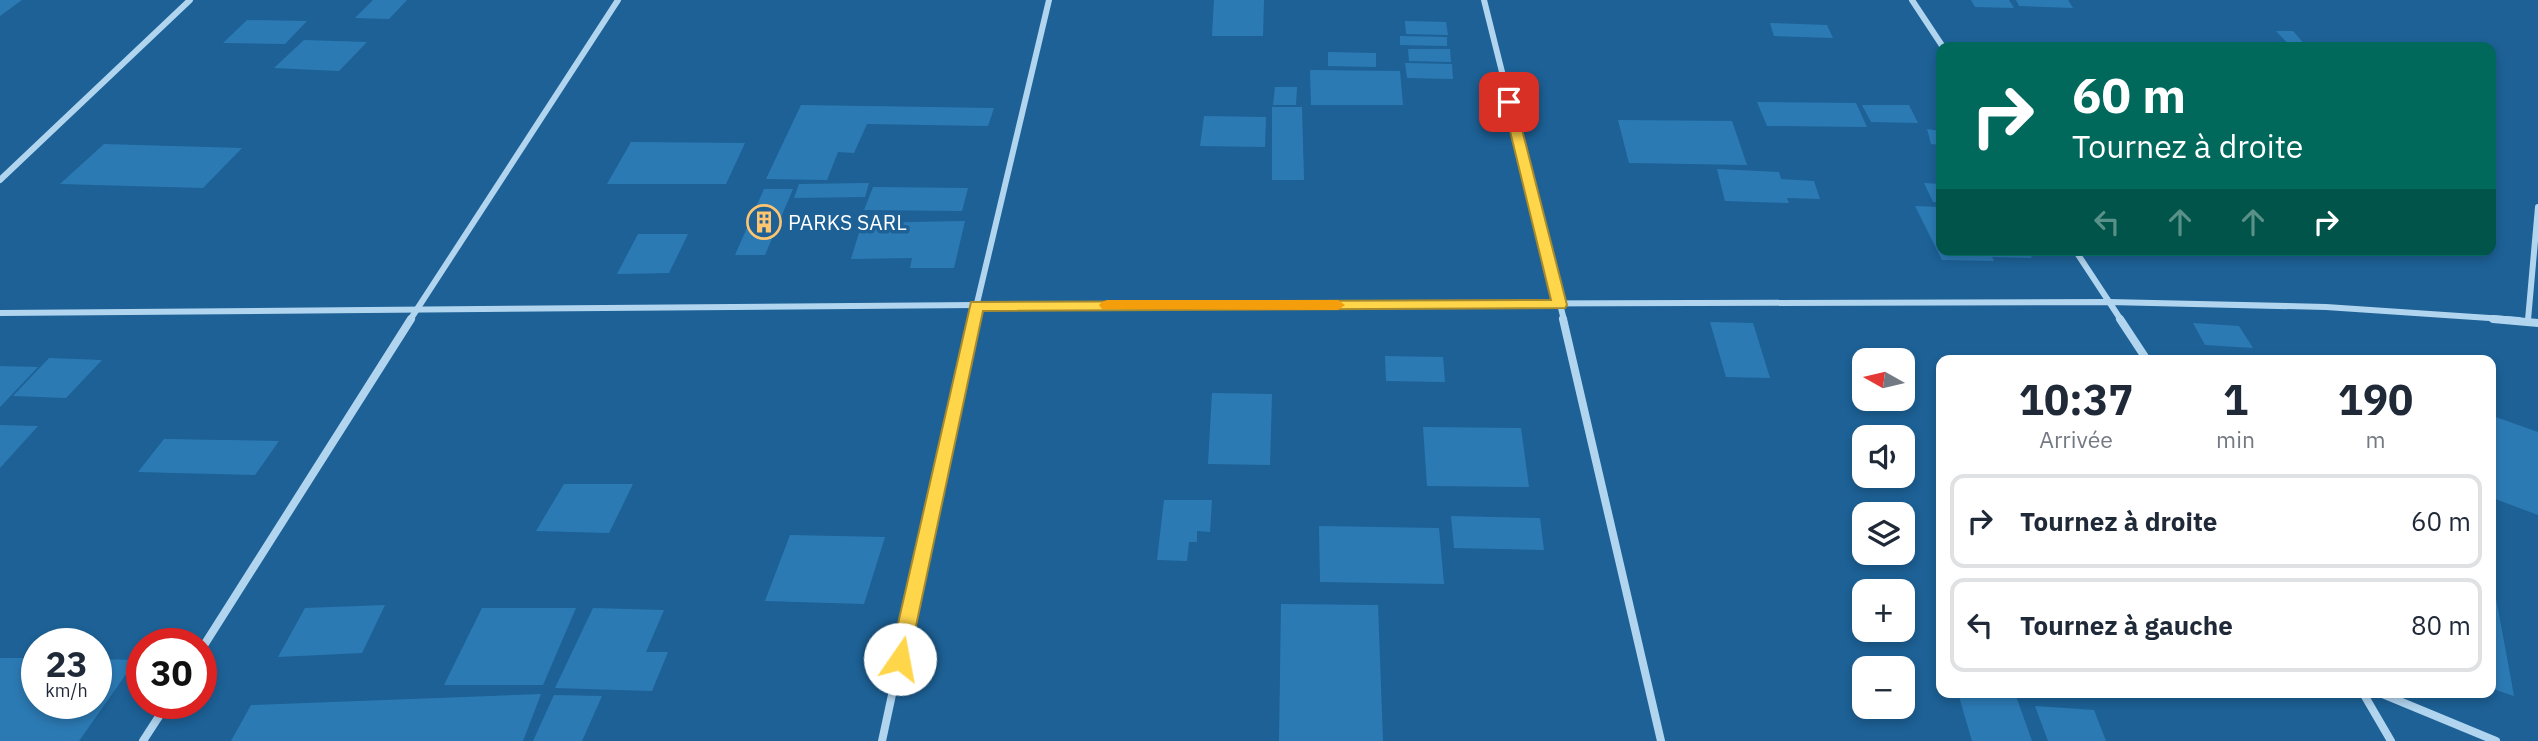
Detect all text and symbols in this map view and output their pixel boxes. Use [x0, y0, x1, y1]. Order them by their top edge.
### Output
text: 60 m [2072, 63, 2186, 126]
icon: right [1957, 70, 2048, 161]
pin [1479, 72, 1539, 132]
icon: arrive [1490, 83, 1528, 121]
text: Tournez à droite [2072, 125, 2303, 167]
building icon: PARKS SARL [745, 203, 783, 241]
icon: left [2088, 203, 2126, 241]
icon: ahead [2161, 203, 2199, 241]
icon: ahead [2234, 203, 2272, 241]
icon: right [2307, 203, 2345, 241]
place label: PARKS SARL [788, 208, 907, 236]
north arrow [1852, 348, 1914, 411]
map controls [1852, 348, 1915, 719]
text: 10:37 [2019, 372, 2133, 427]
text: 1 [2223, 372, 2248, 427]
text: 190 [2338, 372, 2413, 427]
text: Arrivée [2039, 424, 2113, 454]
text: min [2216, 424, 2255, 454]
text: m [2365, 424, 2386, 454]
button: sound [1852, 425, 1915, 488]
button: layers [1852, 502, 1915, 565]
icon: right [1961, 502, 1999, 540]
text: Tournez à droite [2020, 504, 2217, 538]
text: 60 m [2411, 504, 2471, 538]
button: + [1852, 579, 1915, 642]
icon: left [1961, 606, 1999, 644]
text: Tournez à gauche [2020, 608, 2233, 642]
text: 80 m [2411, 608, 2471, 642]
position arrow [863, 622, 937, 696]
speed limit sign: 30 [126, 628, 217, 719]
text: 23 [45, 641, 88, 687]
button: − [1852, 656, 1915, 719]
text: km/h [45, 679, 88, 702]

